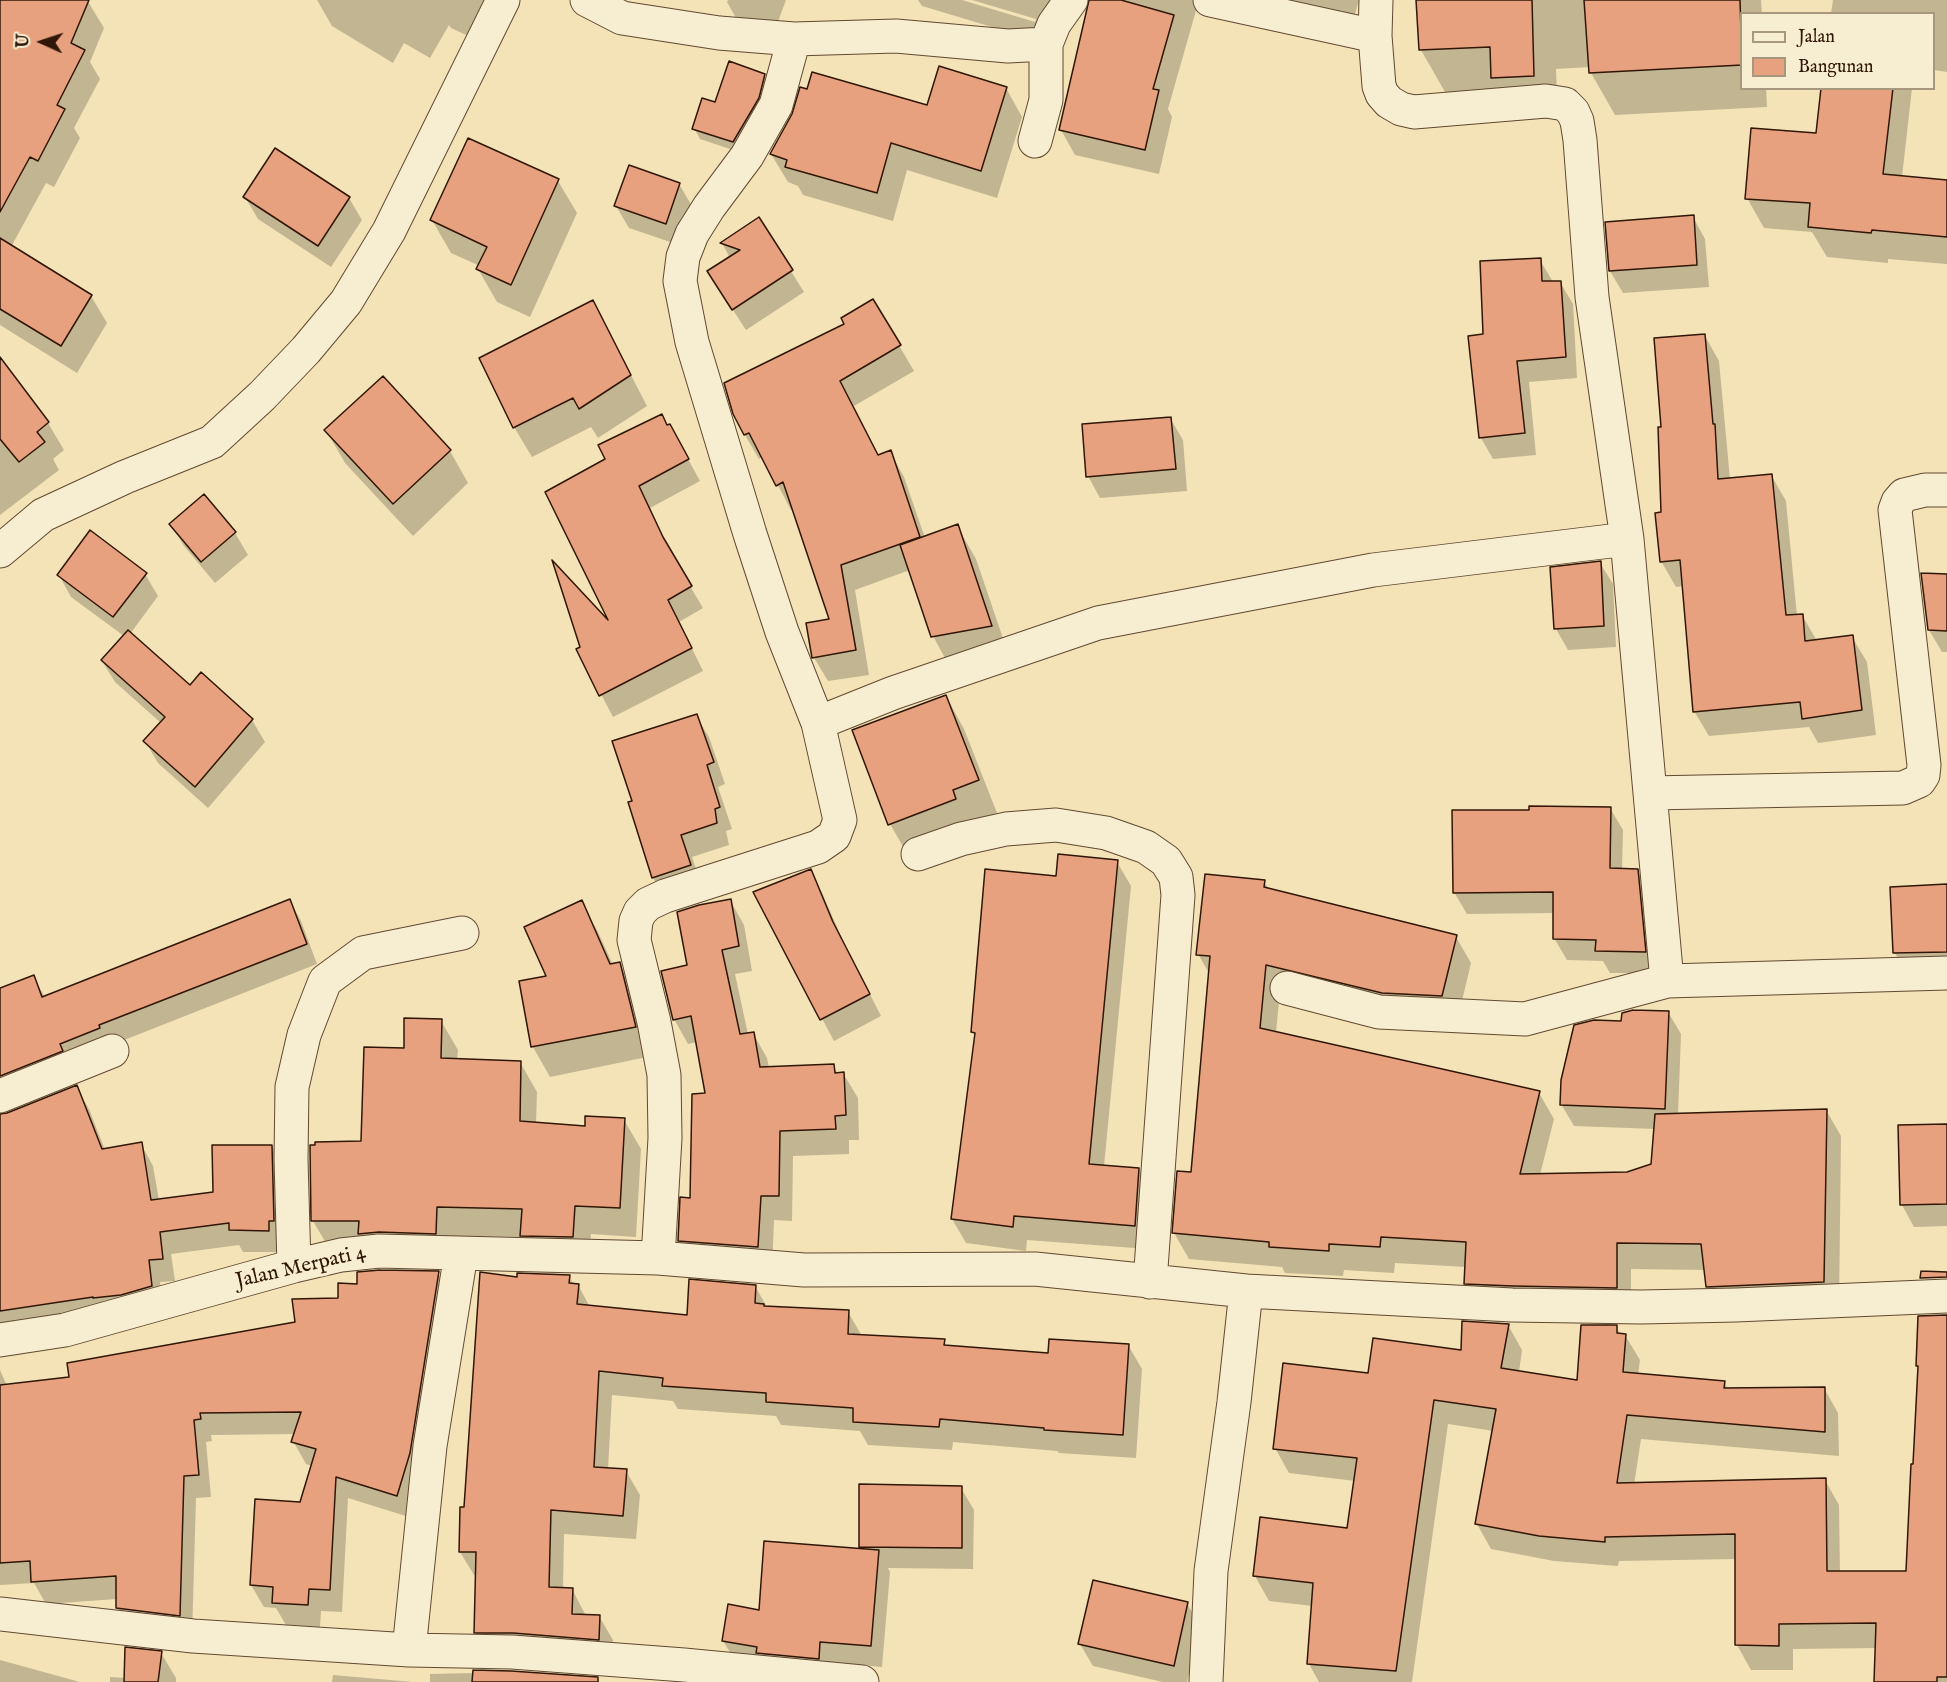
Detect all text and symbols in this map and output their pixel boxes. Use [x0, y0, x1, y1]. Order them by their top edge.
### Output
north arrow [12, 12, 72, 72]
legend [1740, 12, 1935, 90]
text: Jalan [1798, 26, 1835, 49]
text: U [14, 34, 34, 48]
text: Bangunan [1798, 56, 1873, 79]
street label: Jalan Merpati 4 [233, 1241, 369, 1295]

